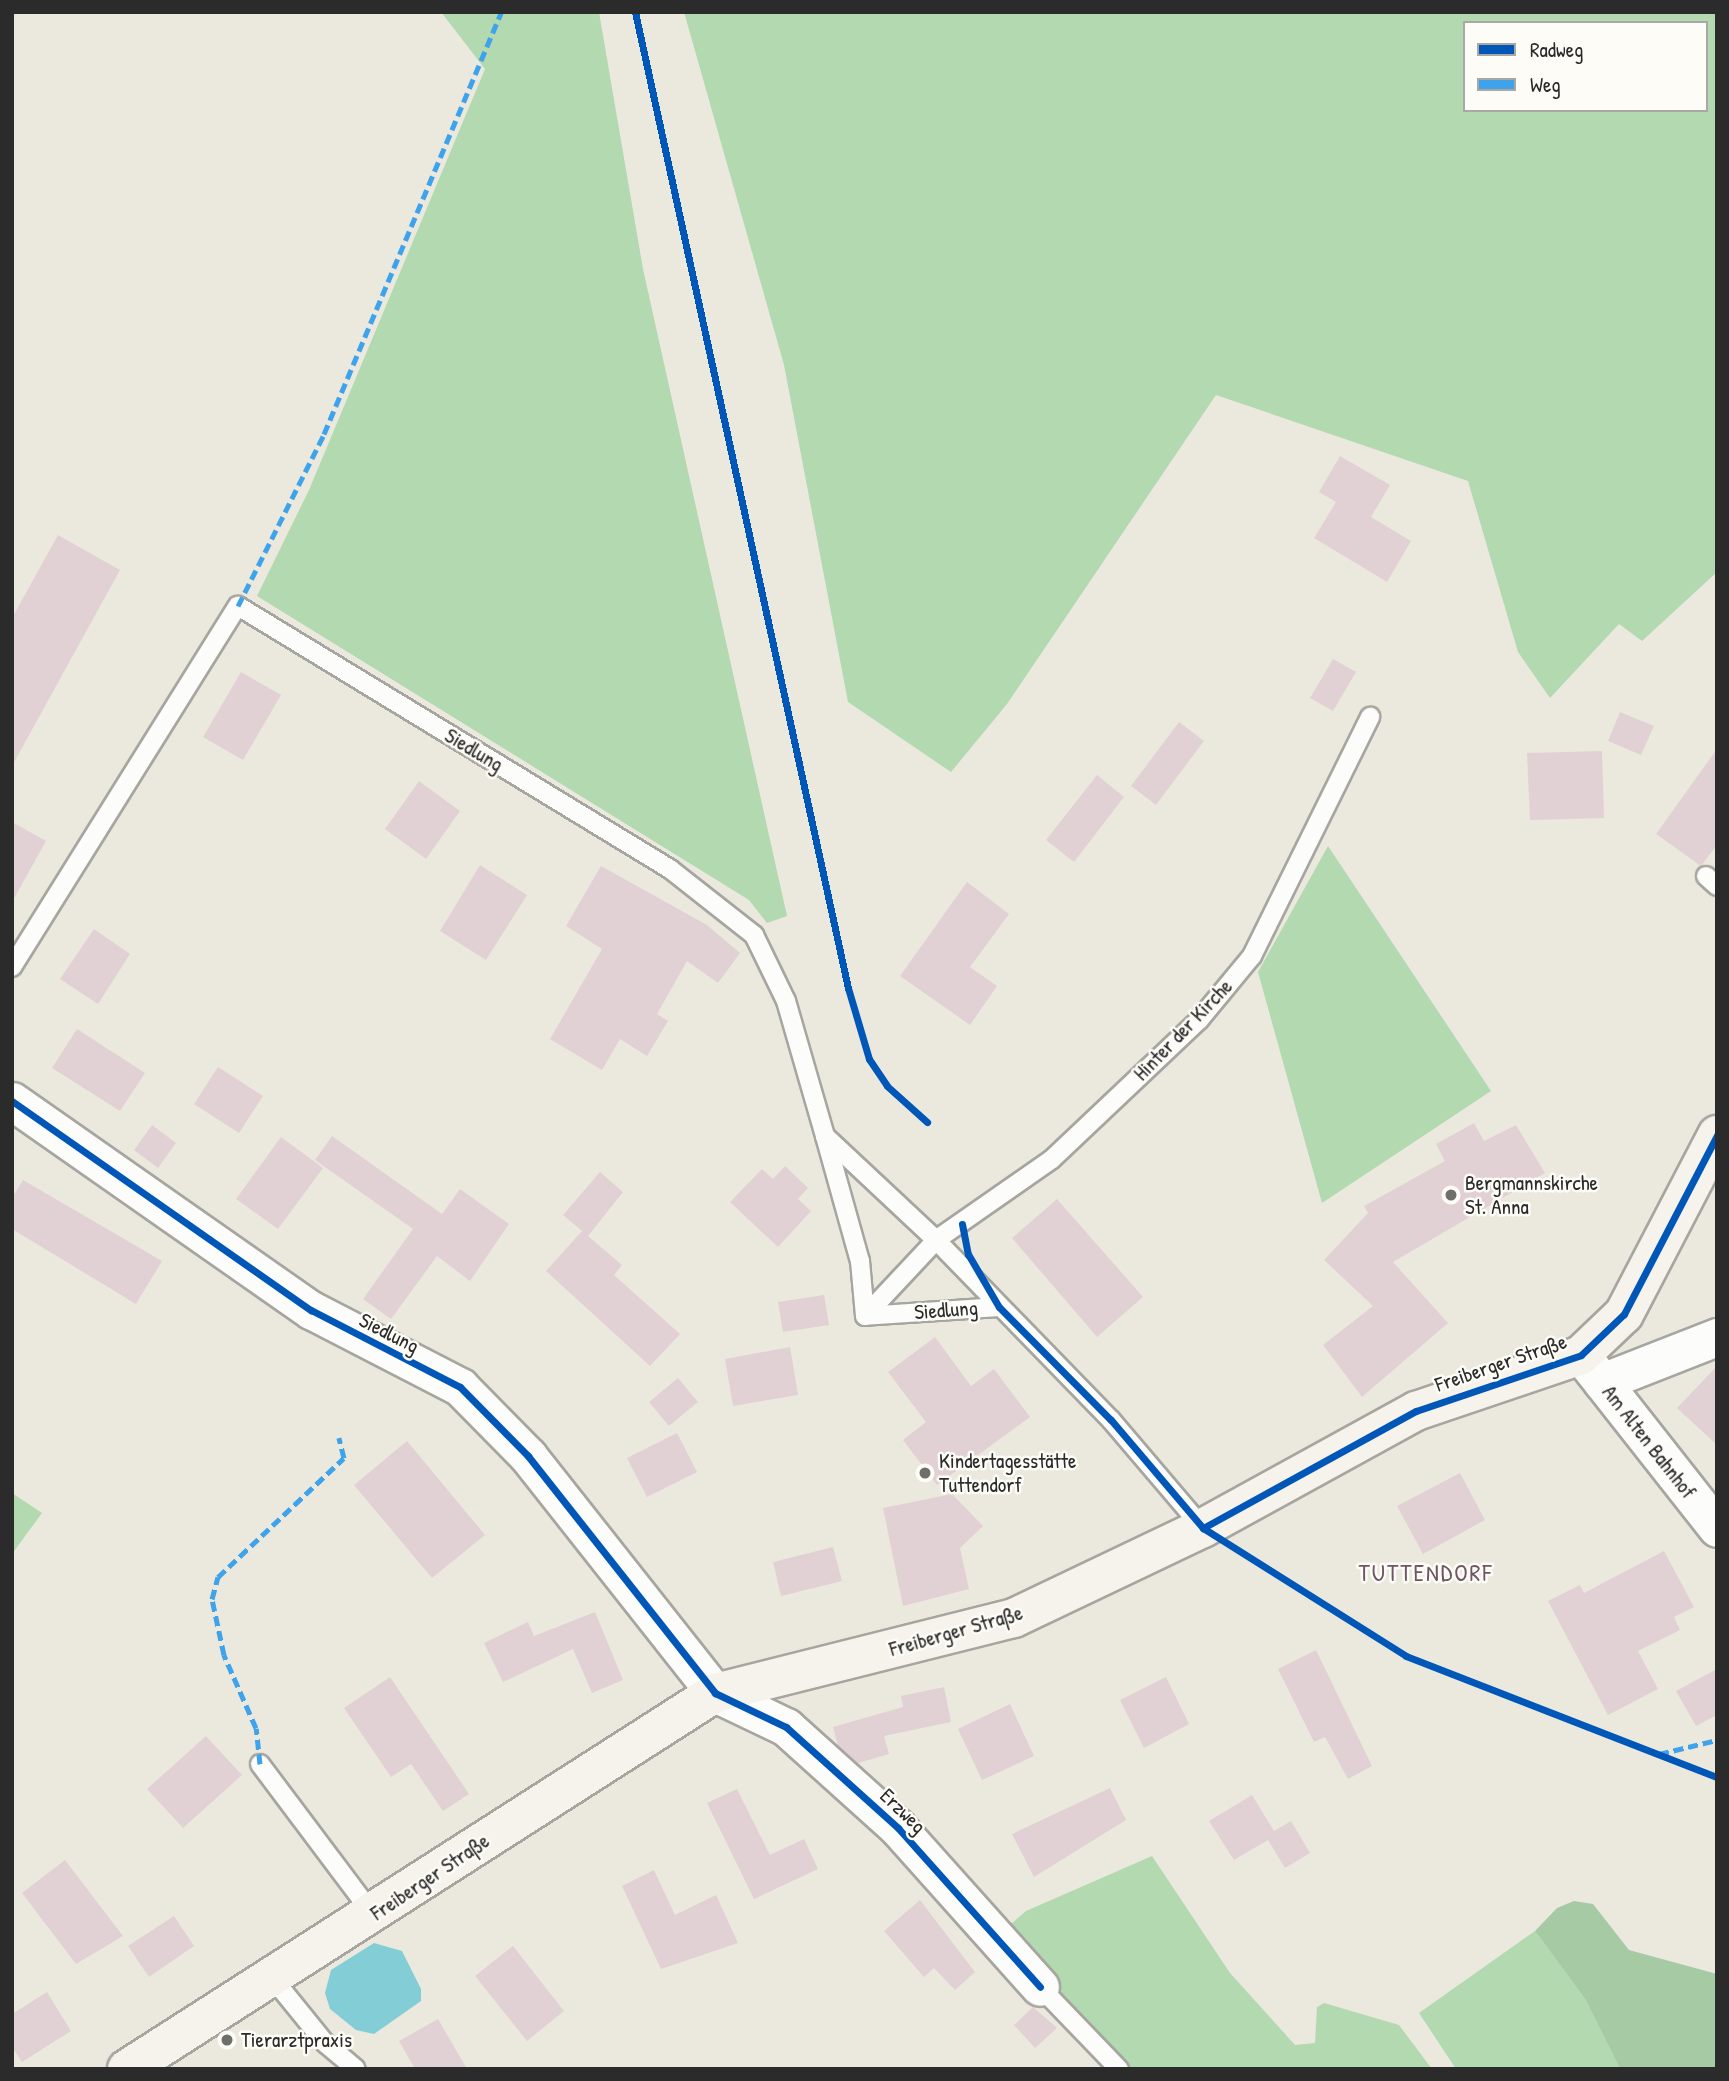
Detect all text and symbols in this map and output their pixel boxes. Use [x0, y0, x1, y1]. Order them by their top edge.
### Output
legend [1463, 21, 1708, 112]
text: Radweg [1530, 35, 1583, 64]
text: Weg [1530, 70, 1561, 99]
street label: Siedlung [440, 723, 508, 777]
street label: Hinter der Kirche [1128, 974, 1238, 1086]
place label: Bergmannskirche St. Anna [1465, 1170, 1598, 1220]
marker: Bergmannskirche St. Anna [1443, 1187, 1459, 1203]
street label: Siedlung [913, 1295, 979, 1325]
street label: Siedlung [355, 1307, 423, 1359]
street label: Freiberger Straße [1432, 1329, 1570, 1397]
street label: Am Alten Bahnhof [1597, 1380, 1701, 1504]
place label: Kindertagesstätte Tuttendorf [939, 1448, 1076, 1498]
marker: Kindertagesstätte Tuttendorf [917, 1465, 933, 1481]
district label: TUTTENDORF [1360, 1559, 1492, 1587]
street label: Freiberger Straße [886, 1600, 1026, 1662]
street label: Erzweg [875, 1783, 931, 1839]
street label: Freiberger Straße [366, 1828, 494, 1926]
place label: Tierarztpraxis [241, 2027, 352, 2053]
marker: Tierarztpraxis [219, 2032, 235, 2048]

